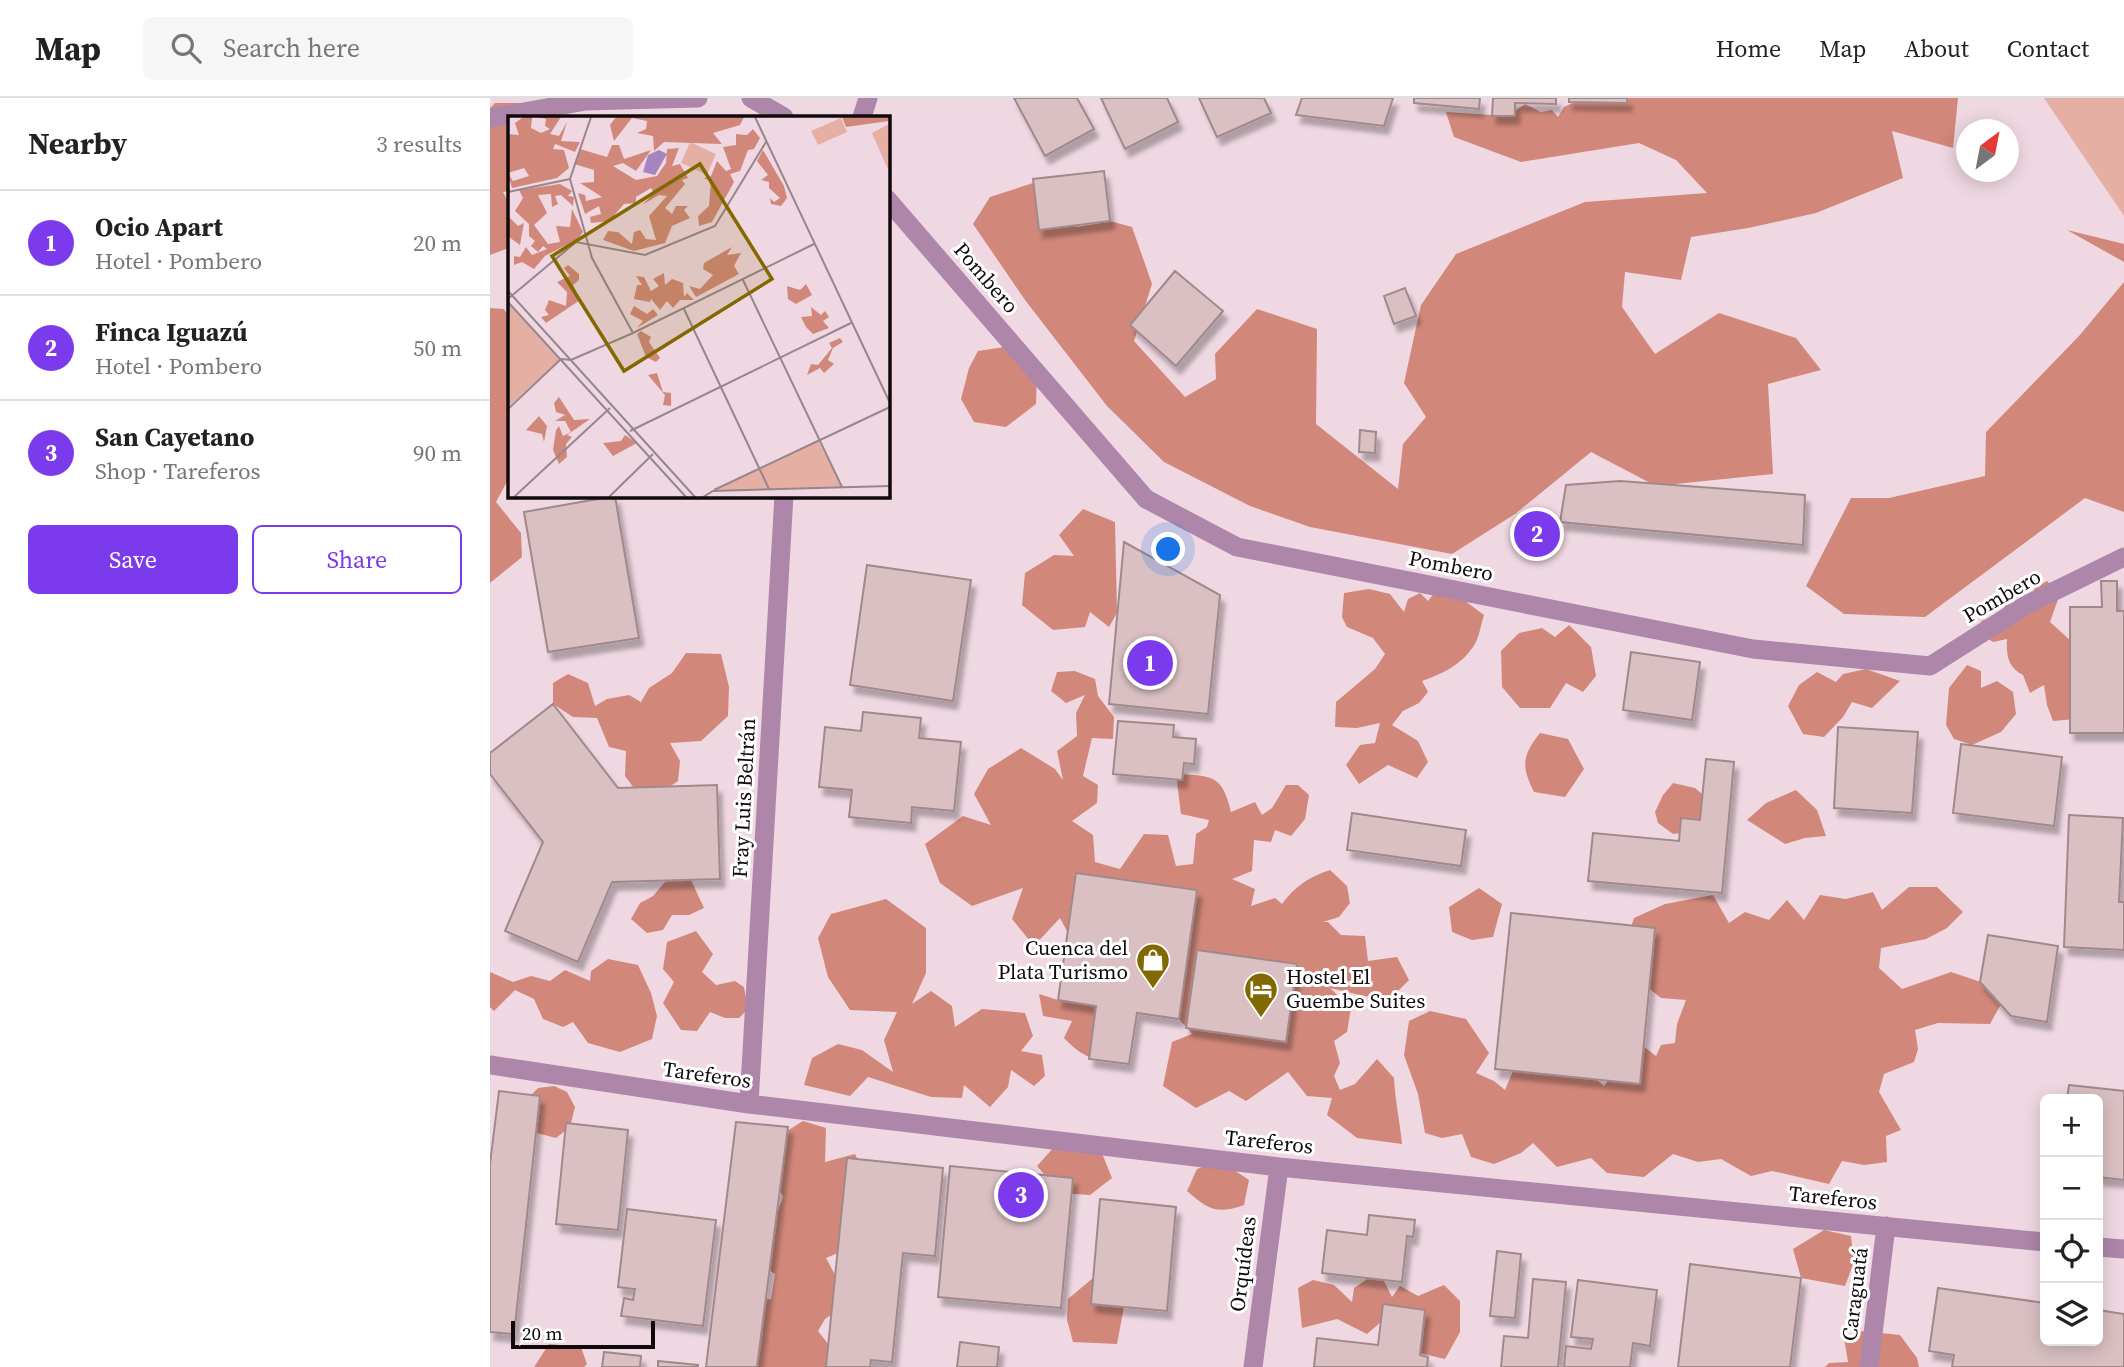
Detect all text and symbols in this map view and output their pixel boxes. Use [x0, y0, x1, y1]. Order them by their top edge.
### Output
search box [143, 17, 633, 80]
text: Map [35, 26, 101, 71]
icon: search [167, 29, 205, 67]
text: Search here [223, 30, 360, 66]
text: Home [1716, 32, 1781, 65]
text: Map [1819, 32, 1866, 65]
text: About [1904, 32, 1969, 65]
text: Contact [2007, 32, 2089, 65]
inset map [508, 116, 889, 497]
north arrow [1956, 119, 2019, 182]
text: Nearby [28, 123, 127, 164]
text: 3 results [376, 128, 462, 160]
text: Ocio Apart [95, 209, 223, 245]
text: 1 [45, 227, 57, 259]
text: 20 m [413, 227, 462, 259]
street label: Pombero [947, 236, 1025, 319]
text: Hotel · Pombero [95, 245, 262, 277]
text: Finca Iguazú [95, 314, 248, 350]
text: 2 [45, 332, 57, 364]
text: 50 m [413, 332, 462, 364]
text: Hotel · Pombero [95, 350, 262, 382]
text: San Cayetano [95, 419, 254, 455]
text: 3 [45, 437, 57, 469]
text: 90 m [413, 437, 462, 469]
text: Shop · Tareferos [95, 455, 261, 487]
pin: 2 [1514, 508, 1560, 560]
button: Save [28, 525, 238, 594]
button: Share [252, 525, 462, 594]
your location [1151, 532, 1185, 566]
street label: Pombero [1406, 543, 1496, 588]
street label: Pombero [1958, 562, 2046, 629]
pin: 1 [1127, 637, 1173, 689]
street label: Fray Luis Beltrán [725, 717, 762, 879]
place label: Cuenca del Plata Turismo [998, 933, 1128, 986]
shop icon: Cuenca del Plata Turismo [1134, 941, 1172, 990]
place label: Hostel El Guembe Suites [1286, 962, 1425, 1015]
hotel icon: Hostel El Guembe Suites [1242, 970, 1280, 1019]
street label: Tareferos [661, 1054, 753, 1095]
map controls [2040, 1094, 2103, 1346]
button: + [2040, 1094, 2103, 1157]
street label: Tareferos [1223, 1122, 1315, 1161]
button: − [2040, 1157, 2103, 1220]
pin: 3 [998, 1169, 1044, 1221]
street label: Tareferos [1787, 1178, 1879, 1217]
street label: Orquídeas [1222, 1215, 1263, 1313]
button: locate [2040, 1220, 2103, 1283]
street label: Caraguatá [1834, 1245, 1875, 1343]
button: layers [2040, 1283, 2103, 1346]
scale bar [511, 1318, 654, 1350]
text: 20 m [522, 1320, 563, 1346]

